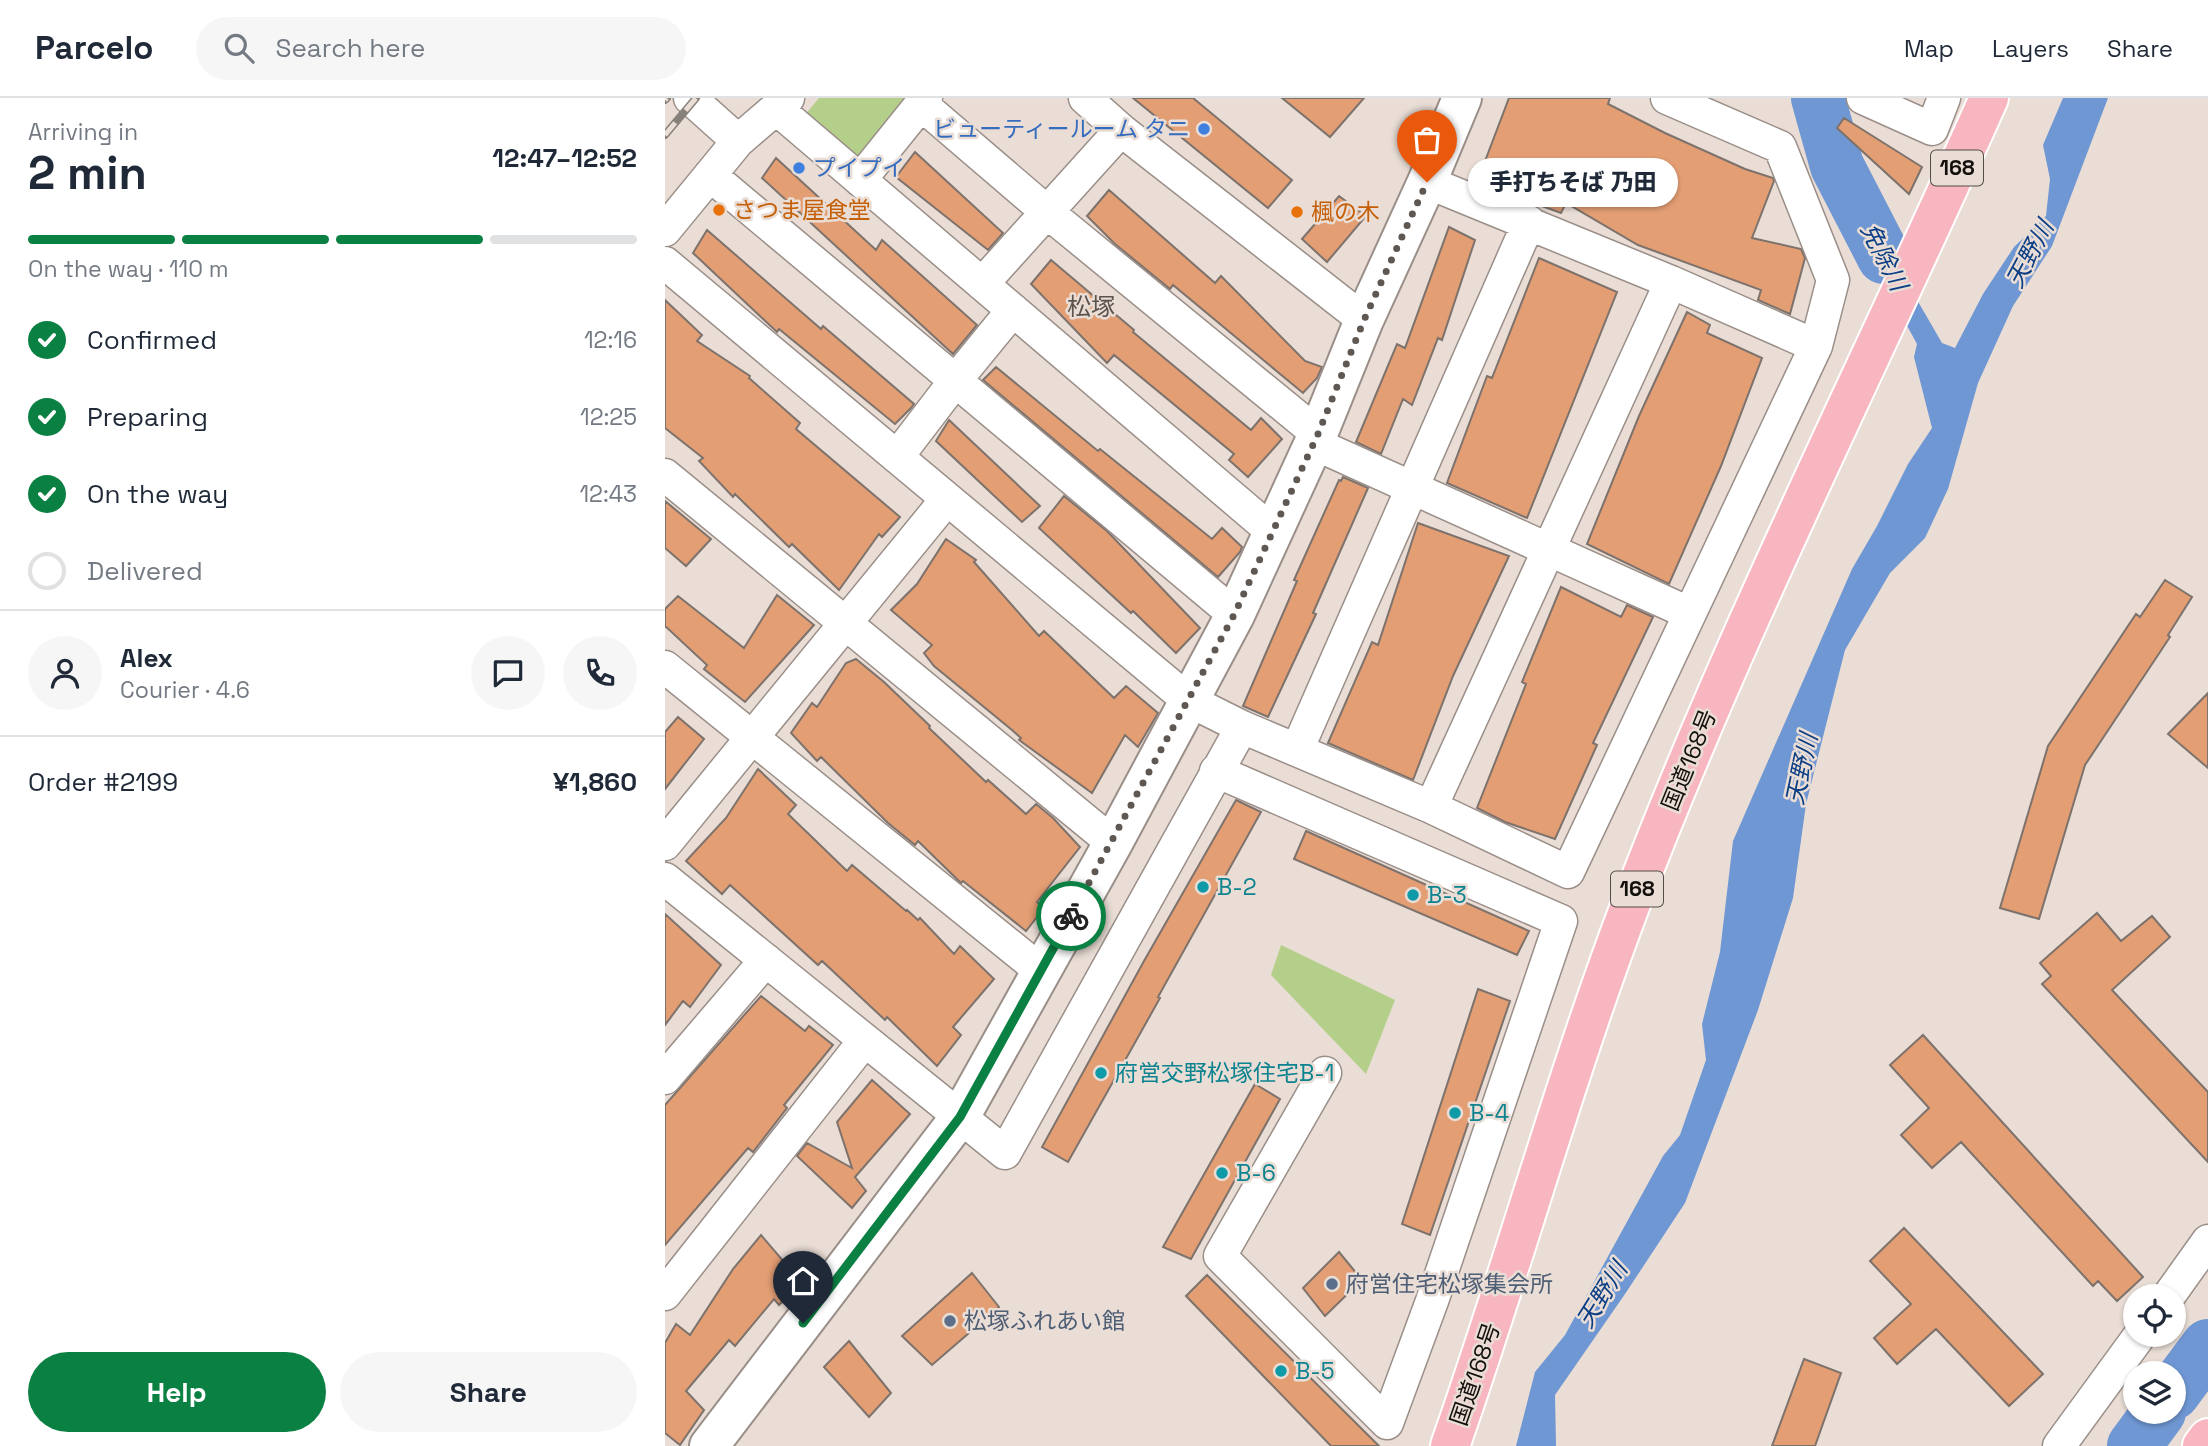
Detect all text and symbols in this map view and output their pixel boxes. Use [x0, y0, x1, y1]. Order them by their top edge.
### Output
search box [196, 17, 686, 80]
text: Parcelo [35, 27, 154, 69]
icon: search [220, 29, 258, 67]
text: Search here [276, 31, 425, 65]
text: Map [1904, 33, 1954, 64]
text: Layers [1992, 33, 2069, 64]
text: Share [2107, 33, 2173, 64]
pin [1397, 110, 1457, 182]
place label: ビューティールーム タニ [933, 114, 1190, 144]
text: Arriving in [28, 117, 138, 147]
marker: ビューティールーム タニ [1196, 121, 1212, 137]
icon: bag [1408, 121, 1446, 159]
text: 12:47–12:52 [492, 141, 637, 175]
text: 2 min [28, 144, 147, 202]
road number: 168 [1931, 150, 1983, 186]
place label: プイプイ [813, 153, 905, 183]
callout: 手打ちそば 乃田 [1469, 158, 1679, 206]
marker: プイプイ [791, 160, 807, 176]
text: 手打ちそば 乃田 [1490, 167, 1656, 197]
place label: さつま屋食堂 [733, 195, 871, 225]
place label: 楓の木 [1311, 197, 1380, 227]
marker: さつま屋食堂 [711, 202, 727, 218]
marker: 楓の木 [1289, 204, 1305, 220]
water label: 天野川 [1999, 212, 2062, 293]
water label: 免除川 [1854, 218, 1916, 299]
text: On the way · 110 m [28, 254, 229, 284]
district label: 松塚 [1067, 291, 1115, 322]
icon: check [28, 321, 66, 359]
text: Confirmed [87, 323, 217, 357]
text: 12:16 [584, 325, 637, 355]
icon: check [28, 398, 66, 436]
text: Preparing [87, 400, 208, 434]
text: 12:25 [580, 402, 637, 432]
icon: check [28, 475, 66, 513]
text: On the way [87, 477, 228, 511]
text: 12:43 [579, 479, 637, 509]
text: Delivered [87, 554, 203, 588]
button: person [28, 636, 102, 710]
button: chat [471, 636, 545, 710]
button: phone [563, 636, 637, 710]
text: Alex [120, 641, 173, 675]
text: Courier · 4.6 [120, 675, 250, 705]
street label: 国道168号 [1655, 705, 1723, 815]
water label: 天野川 [1779, 728, 1825, 807]
text: Order #2199 [28, 765, 178, 799]
text: ¥1,860 [553, 765, 637, 799]
place label: B-2 [1217, 872, 1257, 902]
road number: 168 [1611, 872, 1663, 906]
marker: B-2 [1195, 879, 1211, 895]
place label: B-3 [1427, 880, 1467, 910]
courier [1036, 881, 1106, 951]
marker: B-3 [1405, 887, 1421, 903]
icon: bike [1052, 897, 1090, 935]
place label: 府営交野松塚住宅B-1 [1115, 1058, 1334, 1088]
marker: 府営交野松塚住宅B-1 [1093, 1065, 1109, 1081]
place label: B-4 [1469, 1098, 1509, 1128]
marker: B-4 [1447, 1105, 1463, 1121]
place label: B-6 [1236, 1158, 1276, 1188]
marker: B-6 [1214, 1165, 1230, 1181]
pin [773, 1251, 833, 1323]
water label: 天野川 [1569, 1253, 1635, 1333]
icon: home [784, 1262, 822, 1300]
place label: 府営住宅松塚集会所 [1346, 1269, 1553, 1299]
marker: 府営住宅松塚集会所 [1324, 1276, 1340, 1292]
map controls [2123, 1284, 2186, 1424]
button: locate [2123, 1284, 2186, 1347]
place label: 松塚ふれあい館 [964, 1306, 1125, 1336]
marker: 松塚ふれあい館 [942, 1313, 958, 1329]
street label: 国道168号 [1443, 1319, 1507, 1429]
button: Help [28, 1352, 326, 1432]
button: Share [340, 1352, 637, 1432]
place label: B-5 [1295, 1356, 1334, 1386]
button: layers [2123, 1361, 2186, 1424]
marker: B-5 [1273, 1363, 1289, 1379]

